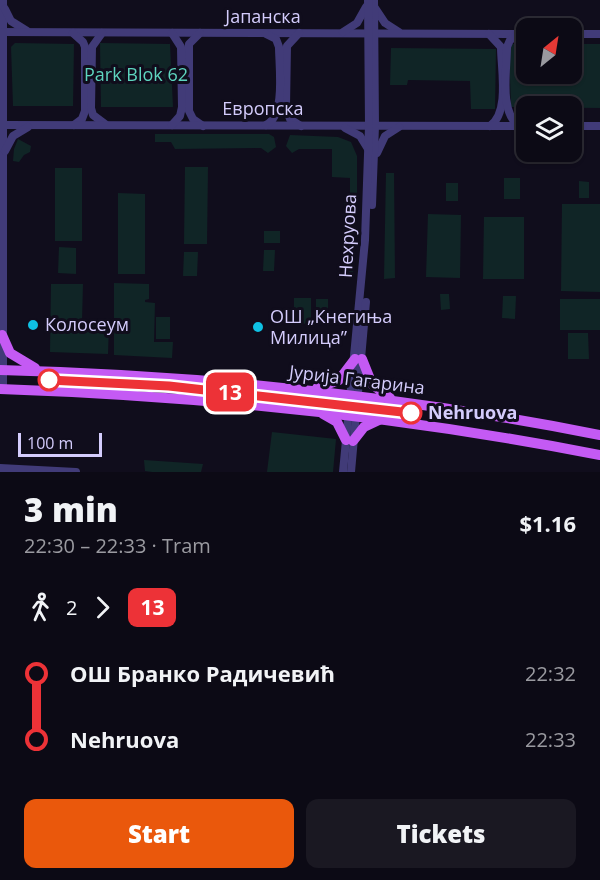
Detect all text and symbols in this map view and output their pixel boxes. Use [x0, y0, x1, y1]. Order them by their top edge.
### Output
street label: Јапанска [223, 4, 301, 28]
north arrow [516, 18, 582, 84]
map controls [516, 18, 582, 162]
park label: Park Blok 62 [84, 62, 188, 86]
street label: Европска [222, 96, 304, 120]
button: layers [516, 96, 582, 162]
street label: Нехруова [333, 193, 361, 279]
place label: ОШ „Кнегиња Милица” [270, 304, 392, 349]
place label: Колосеум [45, 312, 129, 336]
marker: Колосеум [26, 318, 40, 332]
marker: ОШ „Кнегиња Милица” [251, 320, 265, 334]
street label: Јурија Гагарина [286, 359, 426, 399]
unlabelled marker [38, 369, 60, 391]
line badge: 13 [203, 372, 257, 412]
text: 13 [218, 378, 242, 406]
place label: Nehruova [428, 400, 517, 424]
marker: Nehruova [400, 402, 422, 424]
scale bar [18, 430, 102, 457]
text: 100 m [27, 432, 73, 454]
text: 3 min [24, 487, 118, 532]
text: $1.16 [519, 508, 576, 538]
text: 22:30 – 22:33 · Tram [24, 532, 211, 559]
icon: walk [24, 591, 57, 624]
icon: forward [86, 591, 119, 624]
text: 13 [140, 593, 164, 621]
text: 2 [66, 594, 77, 621]
text: ОШ Бранко Радичевић [70, 658, 335, 688]
text: 22:32 [525, 660, 576, 687]
text: Nehruova [70, 724, 179, 754]
text: 22:33 [525, 726, 576, 753]
button: Start [24, 799, 294, 868]
button: Tickets [306, 799, 576, 868]

